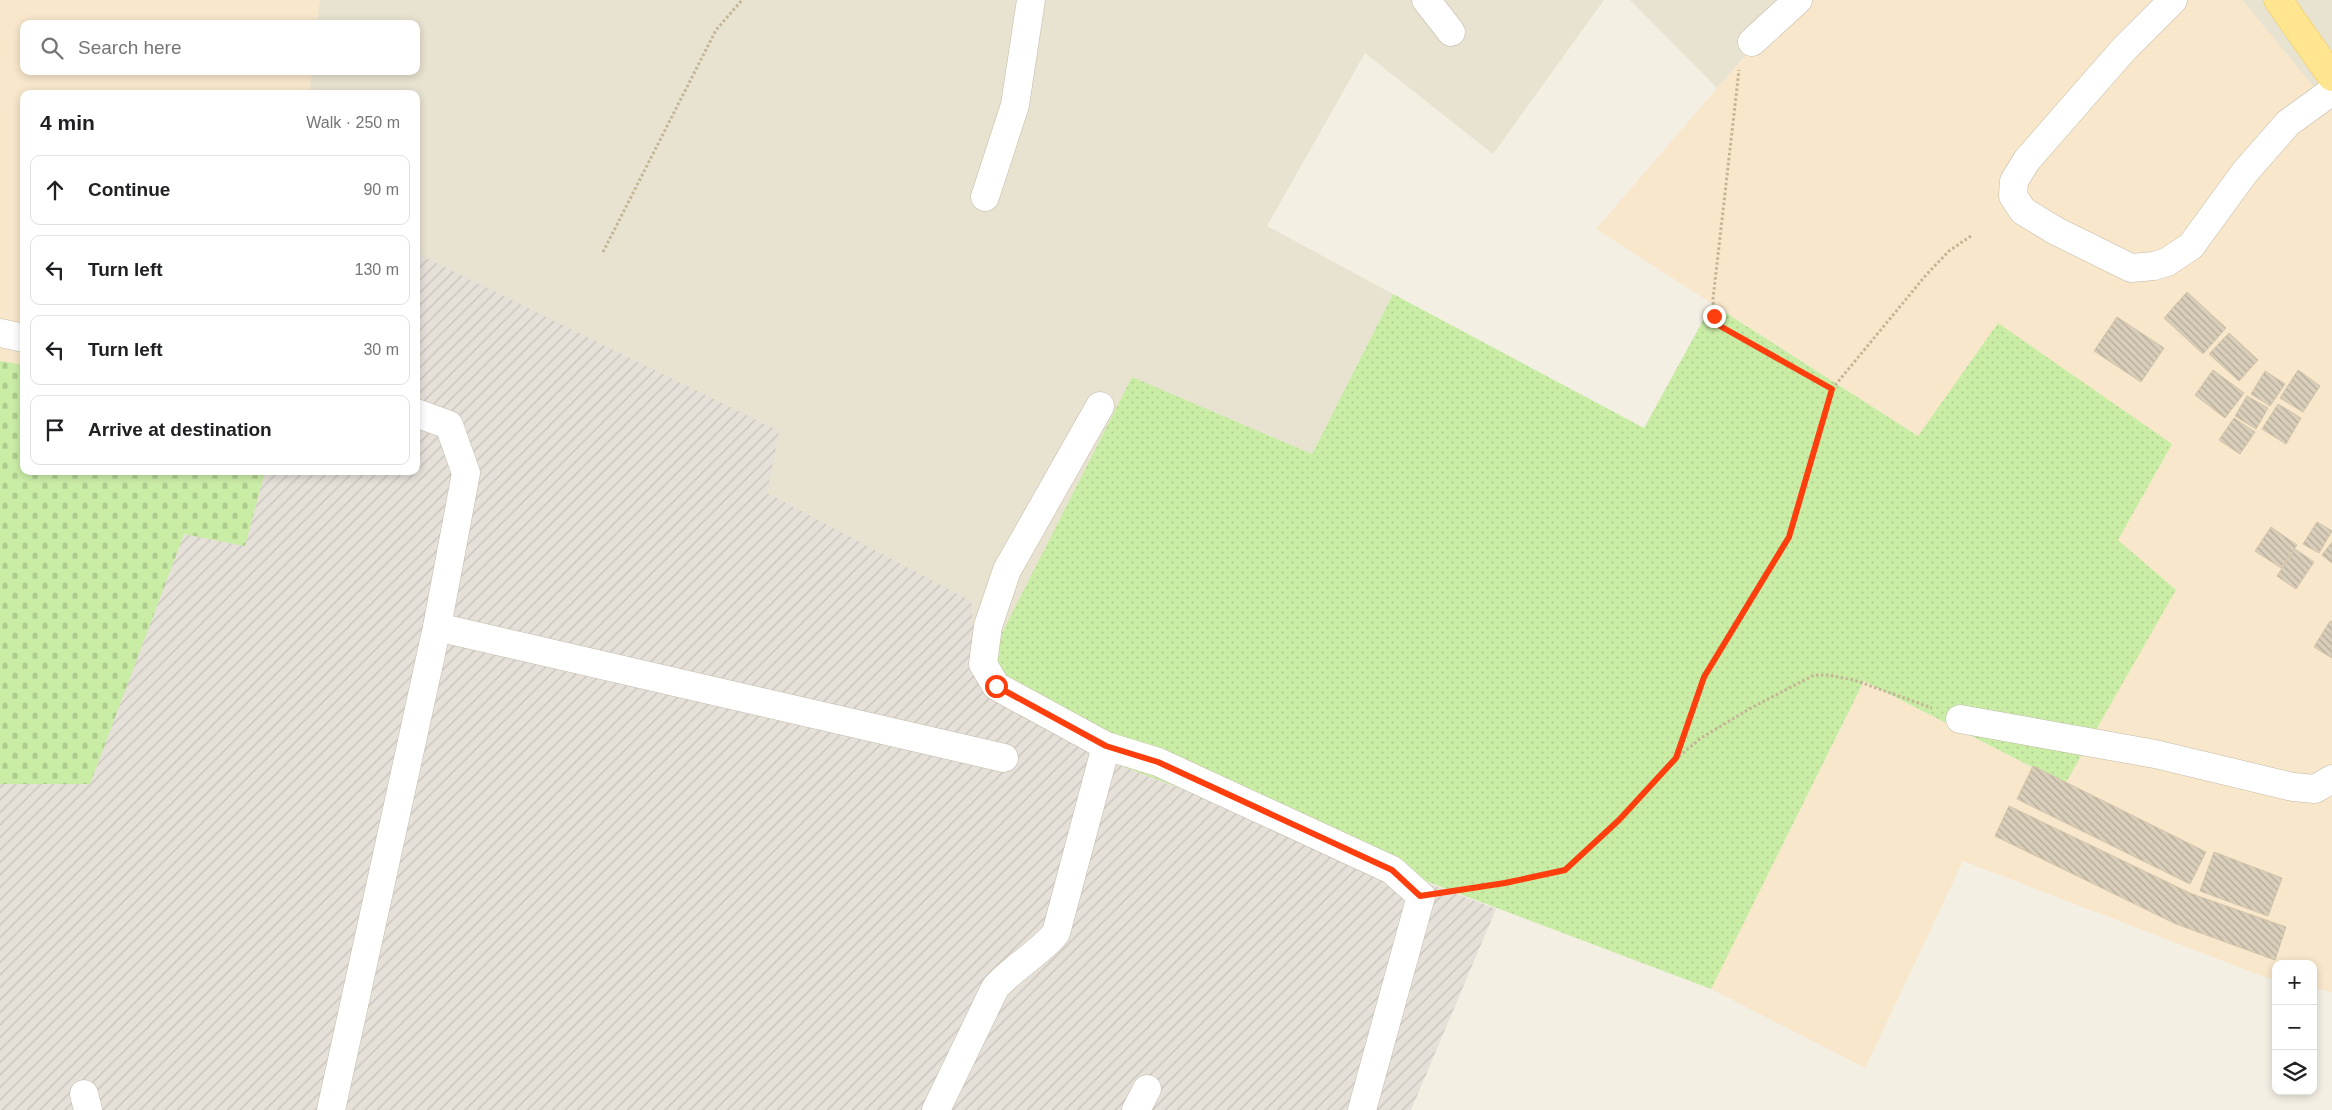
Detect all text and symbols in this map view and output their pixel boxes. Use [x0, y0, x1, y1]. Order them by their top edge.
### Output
search box [20, 20, 420, 75]
icon: search [38, 34, 66, 62]
text: Search here [78, 37, 182, 58]
text: 4 min [40, 111, 95, 134]
text: Walk · 250 m [306, 114, 400, 131]
icon: ahead [41, 176, 69, 204]
text: Continue [88, 179, 170, 200]
text: 90 m [363, 181, 399, 198]
icon: left [41, 256, 69, 284]
text: Turn left [88, 259, 163, 280]
text: 130 m [355, 261, 399, 278]
route end [1703, 305, 1726, 328]
icon: left [41, 336, 69, 364]
text: Turn left [88, 339, 163, 360]
text: 30 m [363, 341, 399, 358]
icon: arrive [41, 416, 69, 444]
text: Arrive at destination [88, 419, 272, 440]
route start [985, 675, 1008, 698]
map controls [2272, 960, 2317, 1095]
button: + [2272, 960, 2317, 1005]
button: − [2272, 1005, 2317, 1050]
button: layers [2272, 1050, 2317, 1095]

